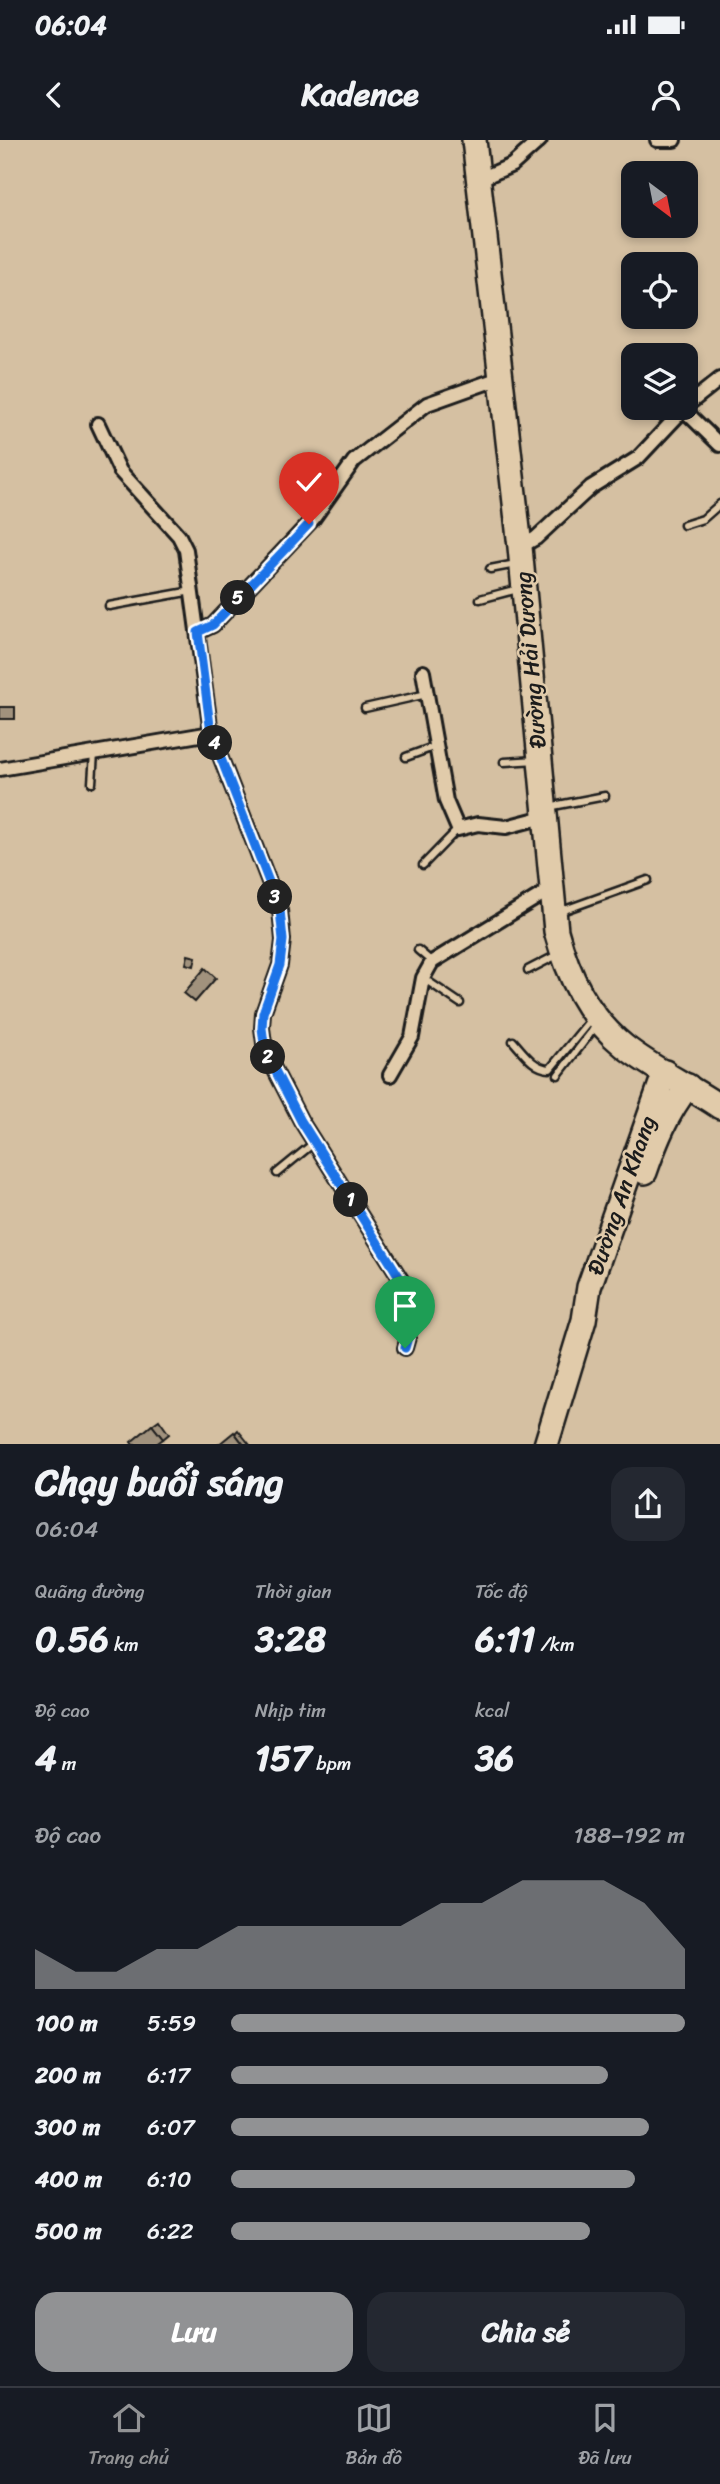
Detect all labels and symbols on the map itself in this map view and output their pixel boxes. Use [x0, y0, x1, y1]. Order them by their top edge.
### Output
north arrow [621, 161, 698, 238]
pin [279, 452, 339, 524]
street label: Đường Hải Dương [502, 569, 559, 750]
pin: 5 [220, 580, 256, 616]
pin: 4 [198, 726, 232, 760]
pin: 3 [258, 880, 292, 914]
pin: 2 [250, 1040, 286, 1074]
street label: Đường An Khang [575, 1110, 668, 1281]
pin: 1 [334, 1182, 368, 1218]
pin [375, 1276, 435, 1348]

